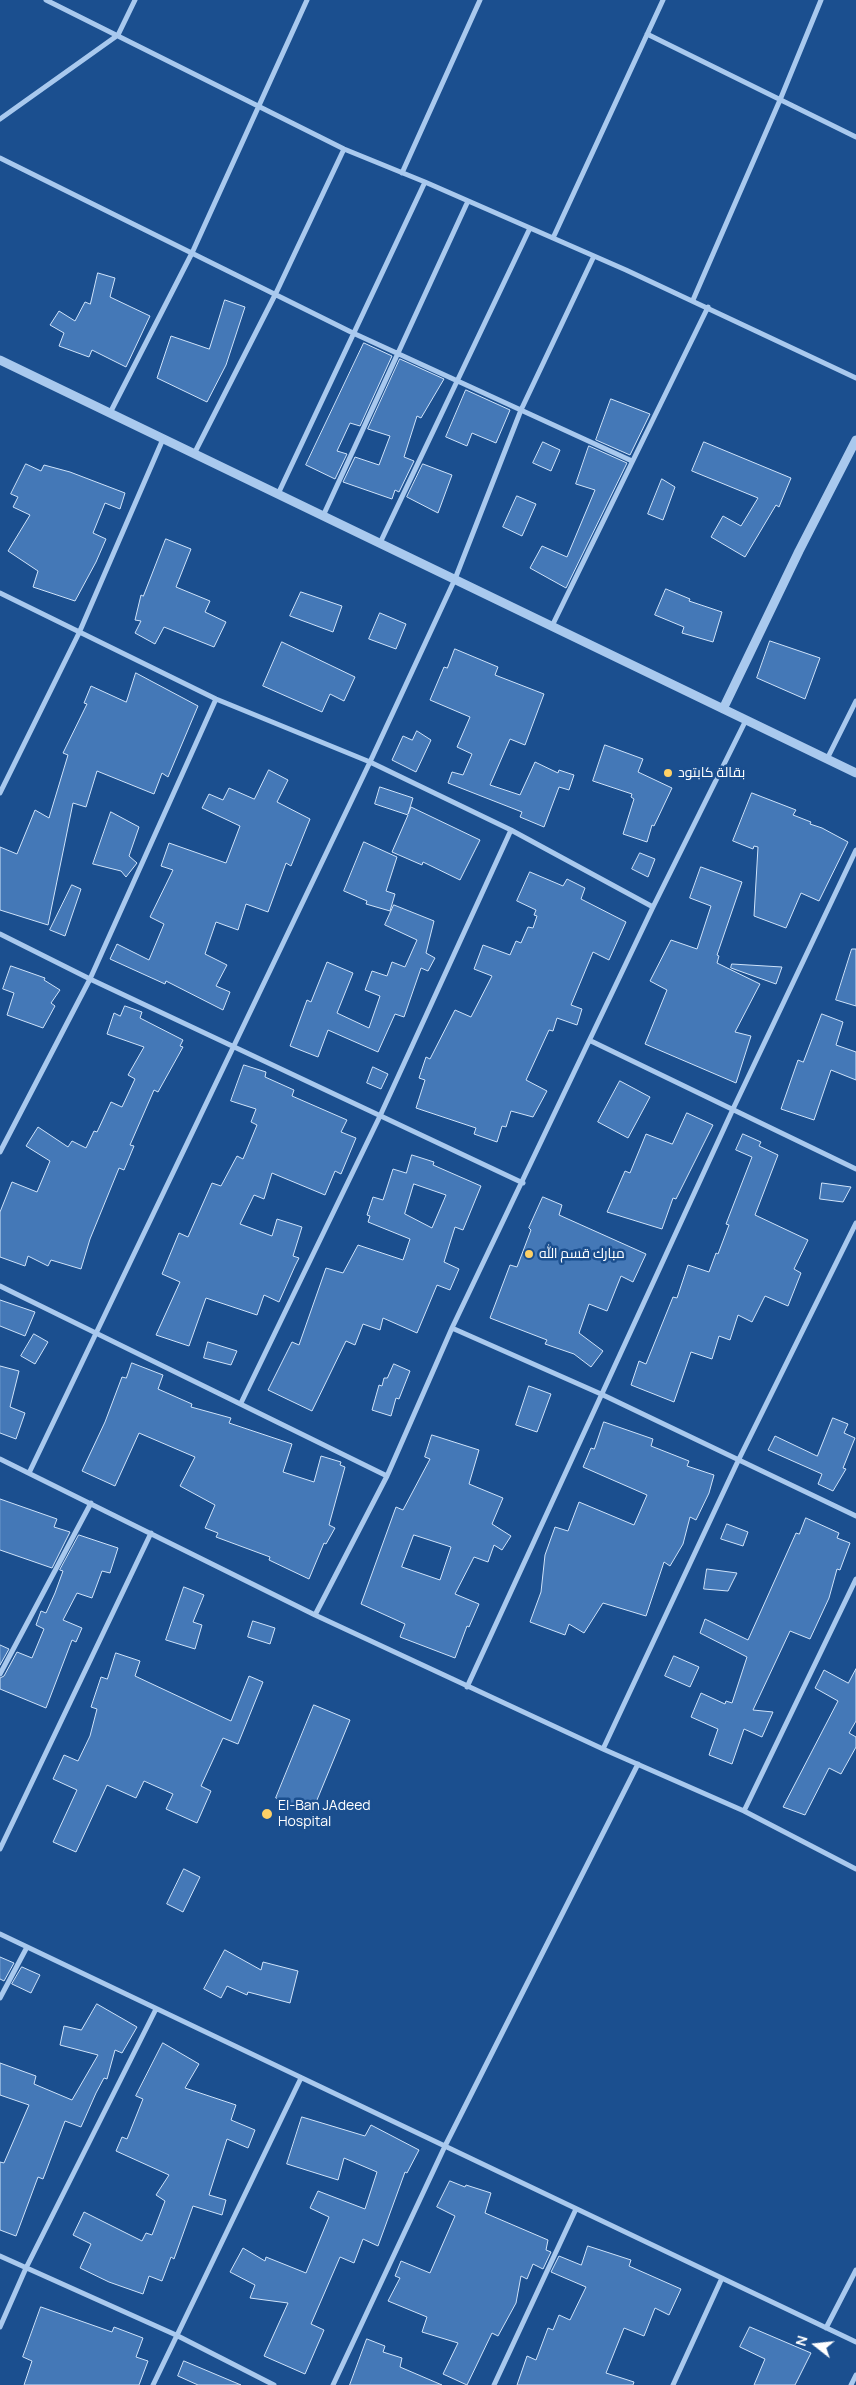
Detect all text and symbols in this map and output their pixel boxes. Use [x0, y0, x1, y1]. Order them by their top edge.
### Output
place label: بقالة كابتود [678, 765, 745, 781]
marker: بقالة كابتود [662, 767, 674, 779]
place label: مبارك قسم الله [539, 1246, 625, 1262]
marker: مبارك قسم الله [523, 1248, 535, 1260]
place label: El-Ban JAdeed Hospital [278, 1798, 371, 1830]
marker: El-Ban JAdeed Hospital [260, 1807, 274, 1821]
north arrow [791, 2320, 841, 2370]
text: N [791, 2333, 812, 2348]

